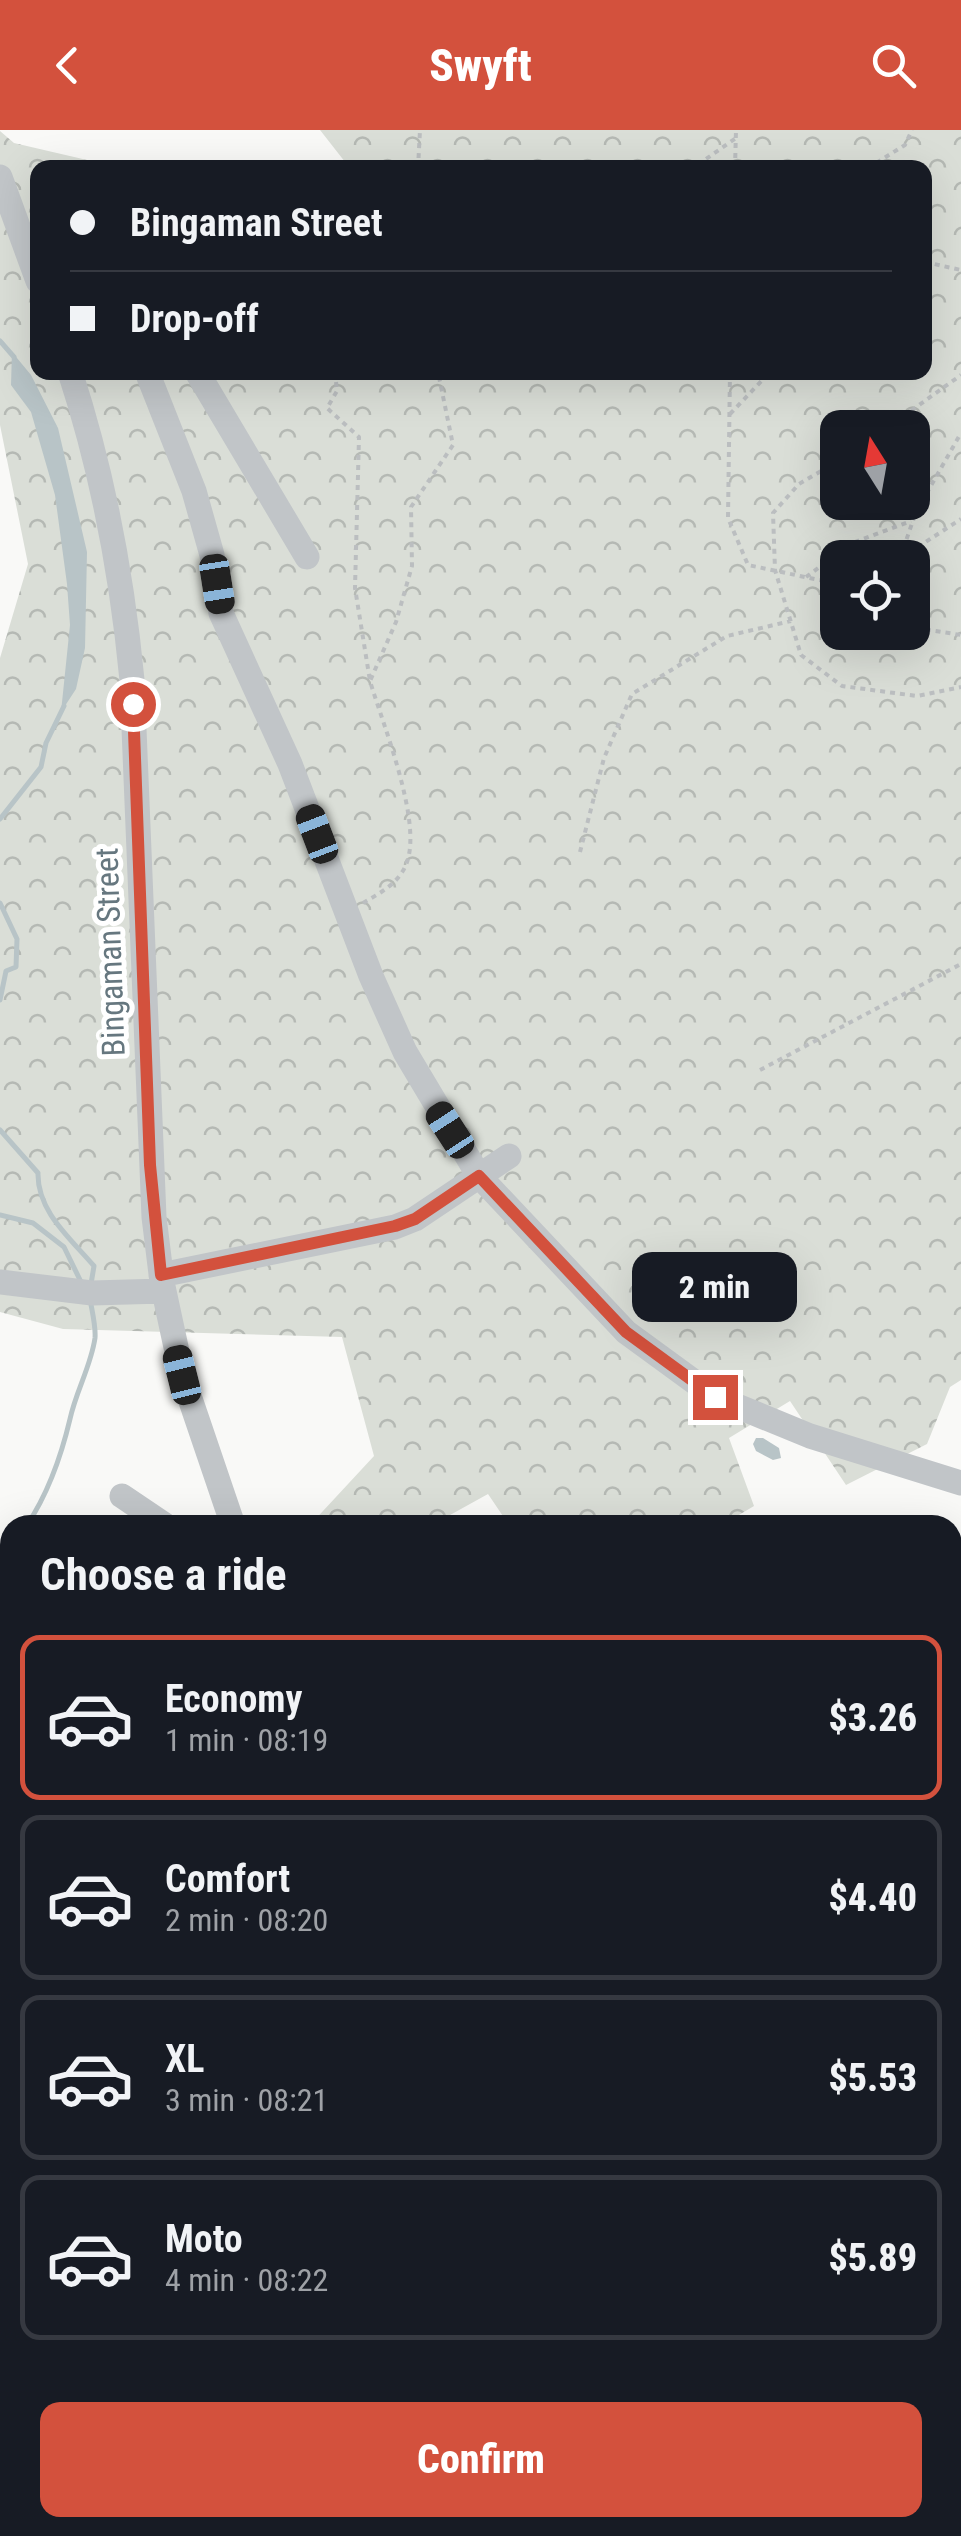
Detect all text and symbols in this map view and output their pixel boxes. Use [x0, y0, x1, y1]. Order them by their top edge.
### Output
icon: back [40, 38, 95, 93]
icon: search [866, 38, 921, 93]
text: Swyft [429, 39, 532, 92]
text: Bingaman Street [130, 201, 383, 245]
text: Drop-off [130, 297, 259, 341]
north arrow [820, 410, 930, 520]
map controls [820, 410, 930, 650]
button: locate [820, 540, 930, 650]
car [197, 552, 237, 616]
route start [111, 682, 156, 727]
car [292, 801, 342, 867]
street label: Bingaman Street [87, 847, 133, 1057]
car [421, 1097, 479, 1163]
callout: 2 min [632, 1252, 798, 1322]
text: 2 min [679, 1268, 750, 1306]
car [160, 1342, 204, 1408]
route end [693, 1375, 738, 1420]
text: Choose a ride [40, 1548, 287, 1601]
icon: car [45, 1673, 135, 1763]
text: Economy [165, 1677, 302, 1721]
text: $3.26 [828, 1696, 917, 1740]
text: 1 min · 08:19 [165, 1721, 328, 1759]
icon: car [45, 1853, 135, 1943]
text: Comfort [165, 1857, 290, 1901]
text: $4.40 [828, 1876, 917, 1920]
text: 2 min · 08:20 [165, 1901, 328, 1939]
icon: car [45, 2033, 135, 2123]
text: XL [165, 2037, 204, 2081]
text: $5.53 [828, 2056, 917, 2100]
text: 3 min · 08:21 [165, 2081, 328, 2119]
icon: car [45, 2213, 135, 2303]
text: Moto [165, 2217, 243, 2261]
text: $5.89 [828, 2236, 917, 2280]
text: 4 min · 08:22 [165, 2261, 328, 2299]
button: Confirm [40, 2402, 922, 2517]

